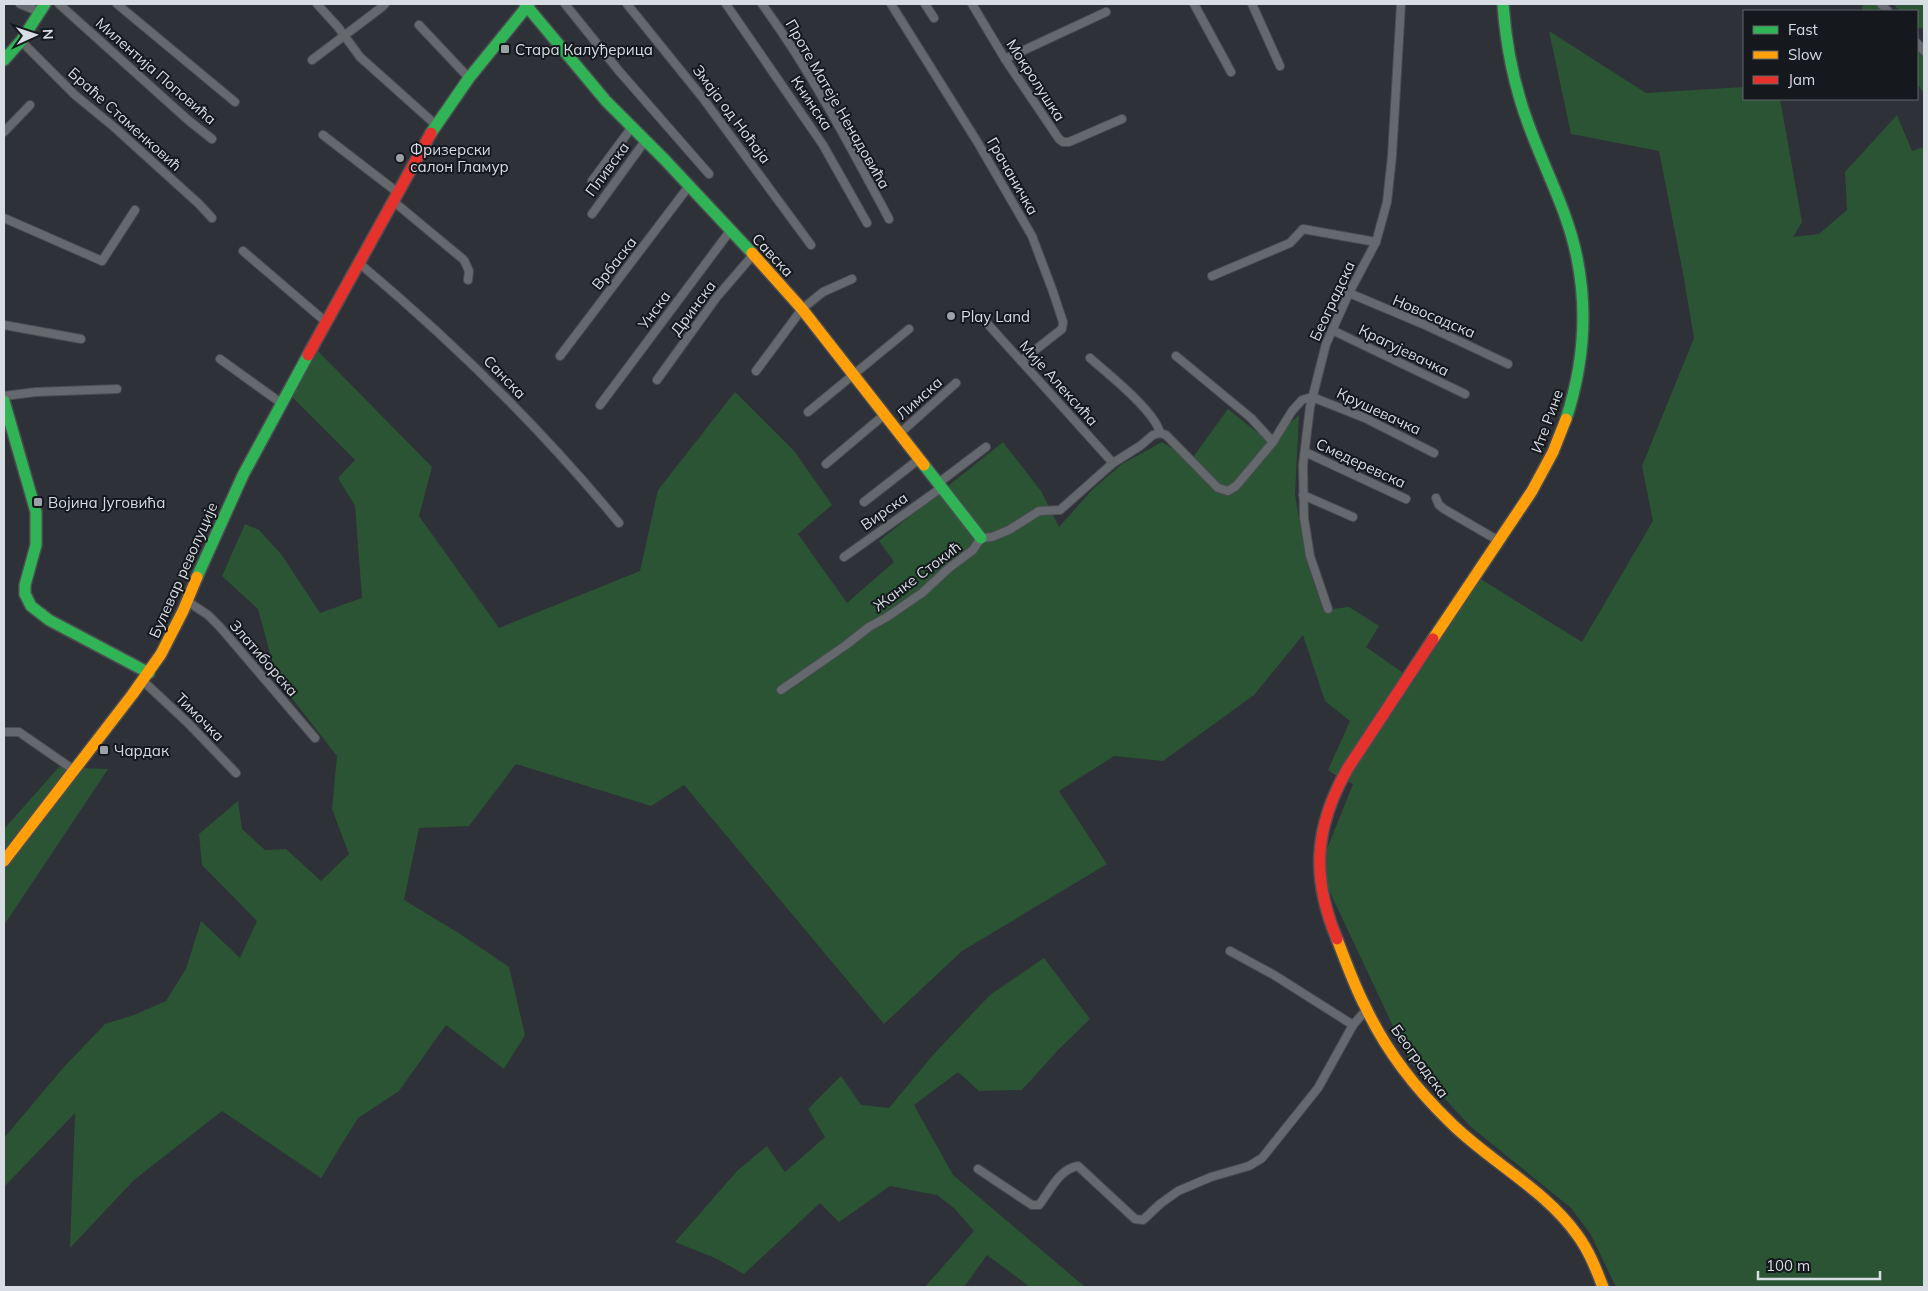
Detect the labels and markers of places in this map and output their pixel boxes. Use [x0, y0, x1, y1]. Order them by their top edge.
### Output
place label: Стара Калуђерица [515, 40, 653, 59]
marker: Стара Калуђерица [499, 43, 511, 55]
place label: Фризерски салон Гламур [410, 140, 509, 176]
marker: Фризерски салон Гламур [394, 152, 406, 164]
place label: Play Land [961, 307, 1030, 326]
marker: Play Land [945, 310, 957, 322]
place label: Војина Југовића [48, 493, 165, 512]
marker: Војина Југовића [32, 496, 44, 508]
place label: Чардак [114, 741, 170, 760]
marker: Чардак [98, 744, 110, 756]

